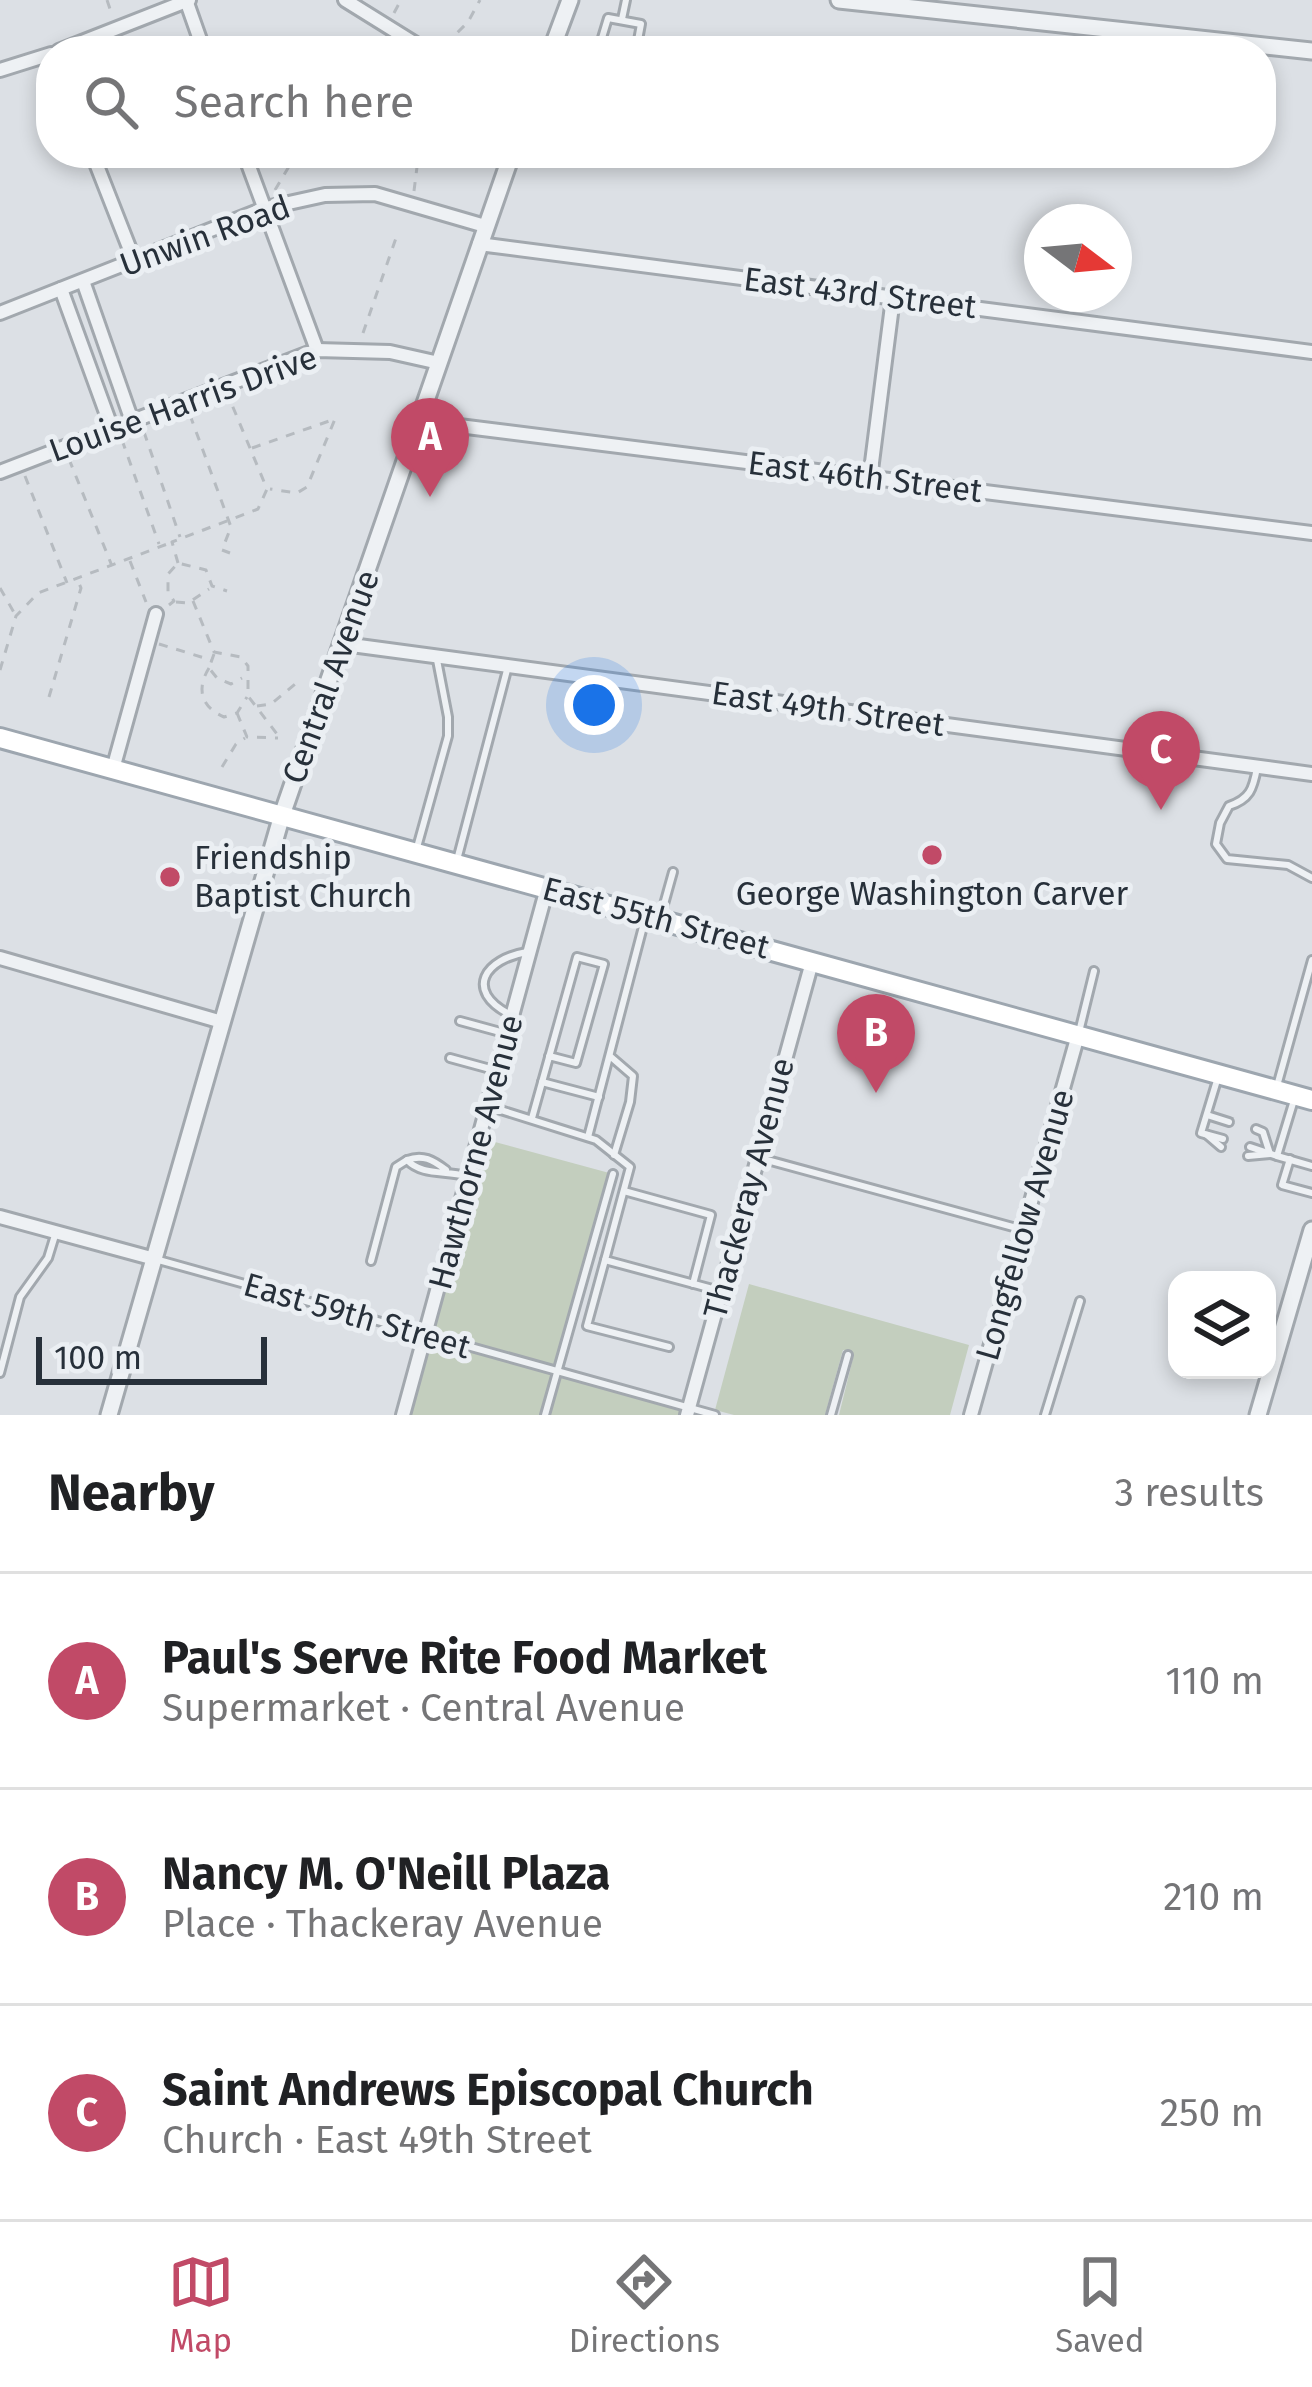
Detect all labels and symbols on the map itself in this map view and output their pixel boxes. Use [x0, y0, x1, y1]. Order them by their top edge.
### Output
street label: Unwin Road [114, 187, 296, 285]
north arrow [1024, 204, 1132, 312]
street label: East 43rd Street [741, 259, 979, 327]
street label: Louise Harris Drive [44, 337, 322, 471]
pin: A [391, 398, 469, 497]
street label: East 46th Street [746, 443, 984, 511]
street label: Central Avenue [274, 565, 388, 789]
street label: East 49th Street [709, 673, 947, 745]
your location [564, 675, 624, 735]
pin: C [1122, 711, 1200, 810]
place label: Friendship Baptist Church [194, 838, 412, 916]
marker: George Washington Carver [919, 842, 945, 868]
marker: Friendship Baptist Church [157, 864, 183, 890]
street label: East 55th Street [538, 869, 774, 968]
place label: George Washington Carver [736, 874, 1129, 914]
pin: B [837, 994, 915, 1093]
street label: Hawthorne Avenue [420, 1010, 532, 1294]
street label: Thackeray Avenue [695, 1053, 803, 1323]
street label: Longfellow Avenue [967, 1085, 1083, 1365]
street label: East 59th Street [239, 1265, 475, 1367]
scale bar [36, 1331, 267, 1384]

